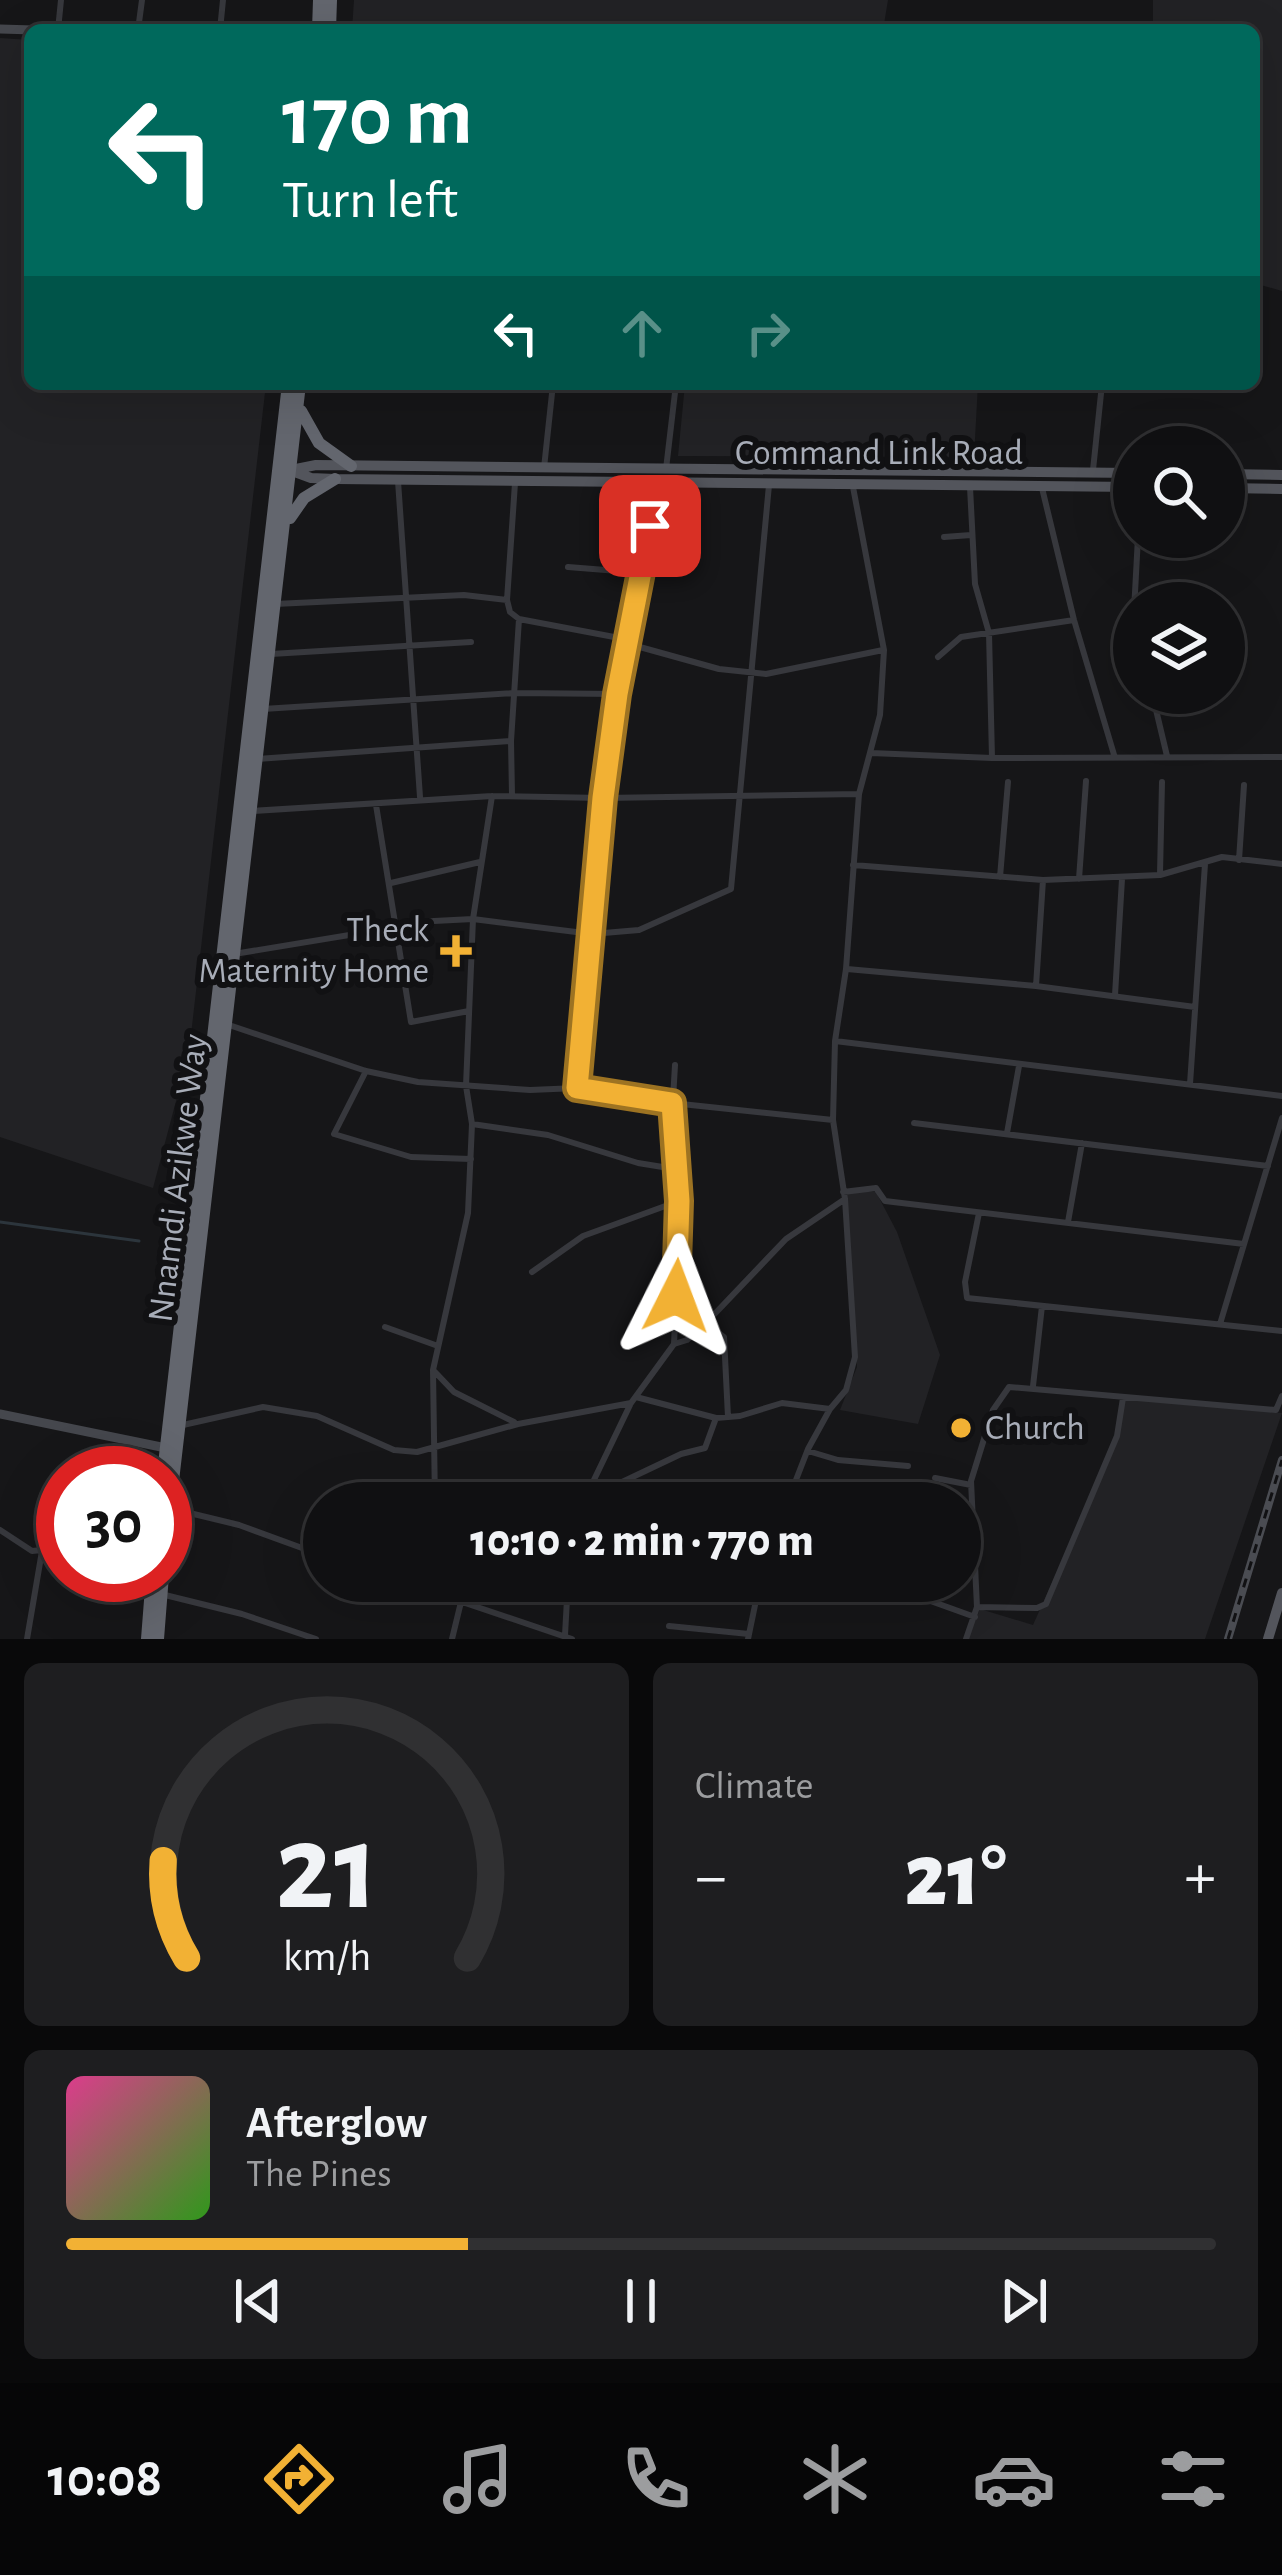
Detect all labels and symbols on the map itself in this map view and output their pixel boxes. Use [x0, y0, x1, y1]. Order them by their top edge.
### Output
street label: Command Link Road [735, 435, 1023, 471]
pin [599, 475, 701, 577]
place label: Theck Maternity Home [198, 912, 430, 989]
marker: Theck Maternity Home [440, 935, 472, 967]
street label: Nnamdi Azikwe Way [142, 1032, 214, 1324]
position arrow [613, 1233, 739, 1359]
place label: Church [985, 1410, 1085, 1446]
marker: Church [948, 1415, 974, 1441]
speed limit sign: 30 [36, 1446, 192, 1602]

